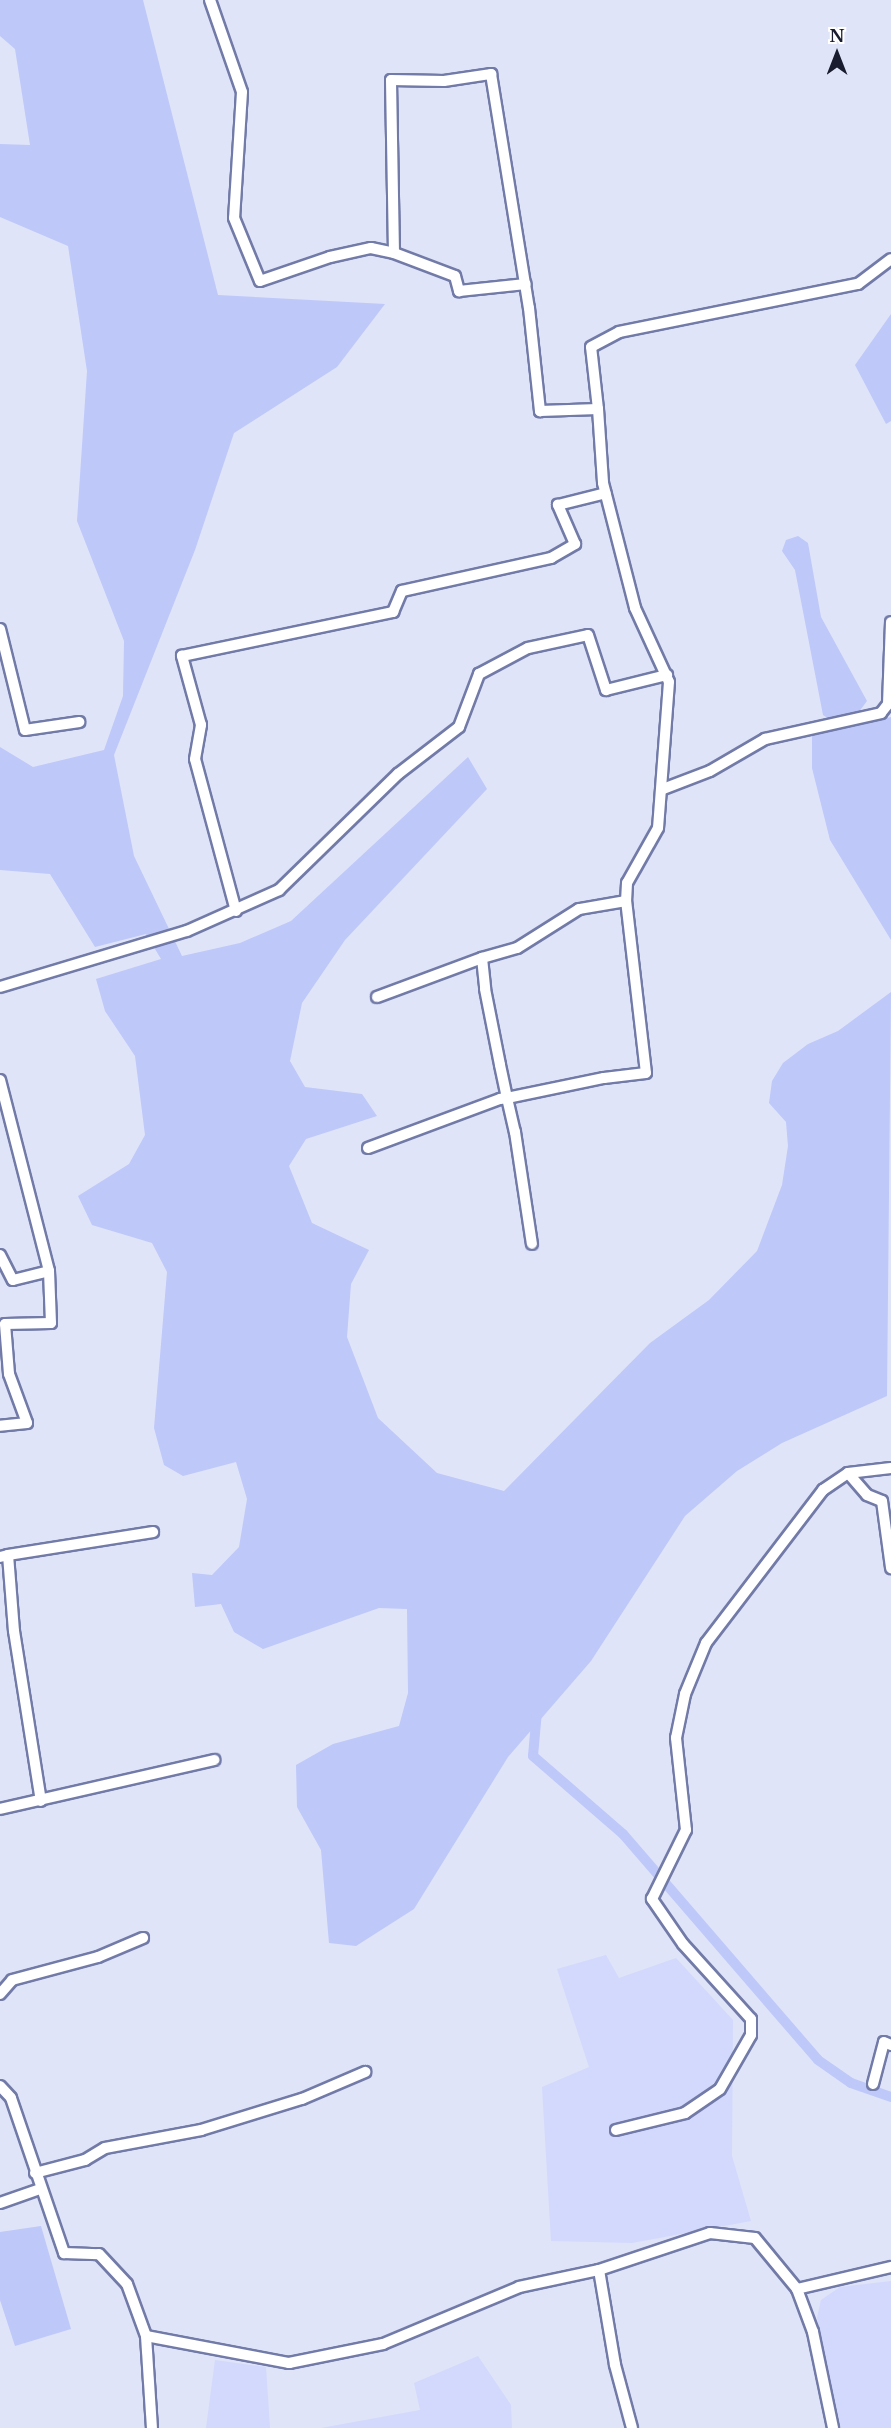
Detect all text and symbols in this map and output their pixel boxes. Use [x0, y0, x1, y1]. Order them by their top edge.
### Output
north arrow [807, 24, 867, 84]
text: N [829, 26, 845, 46]

